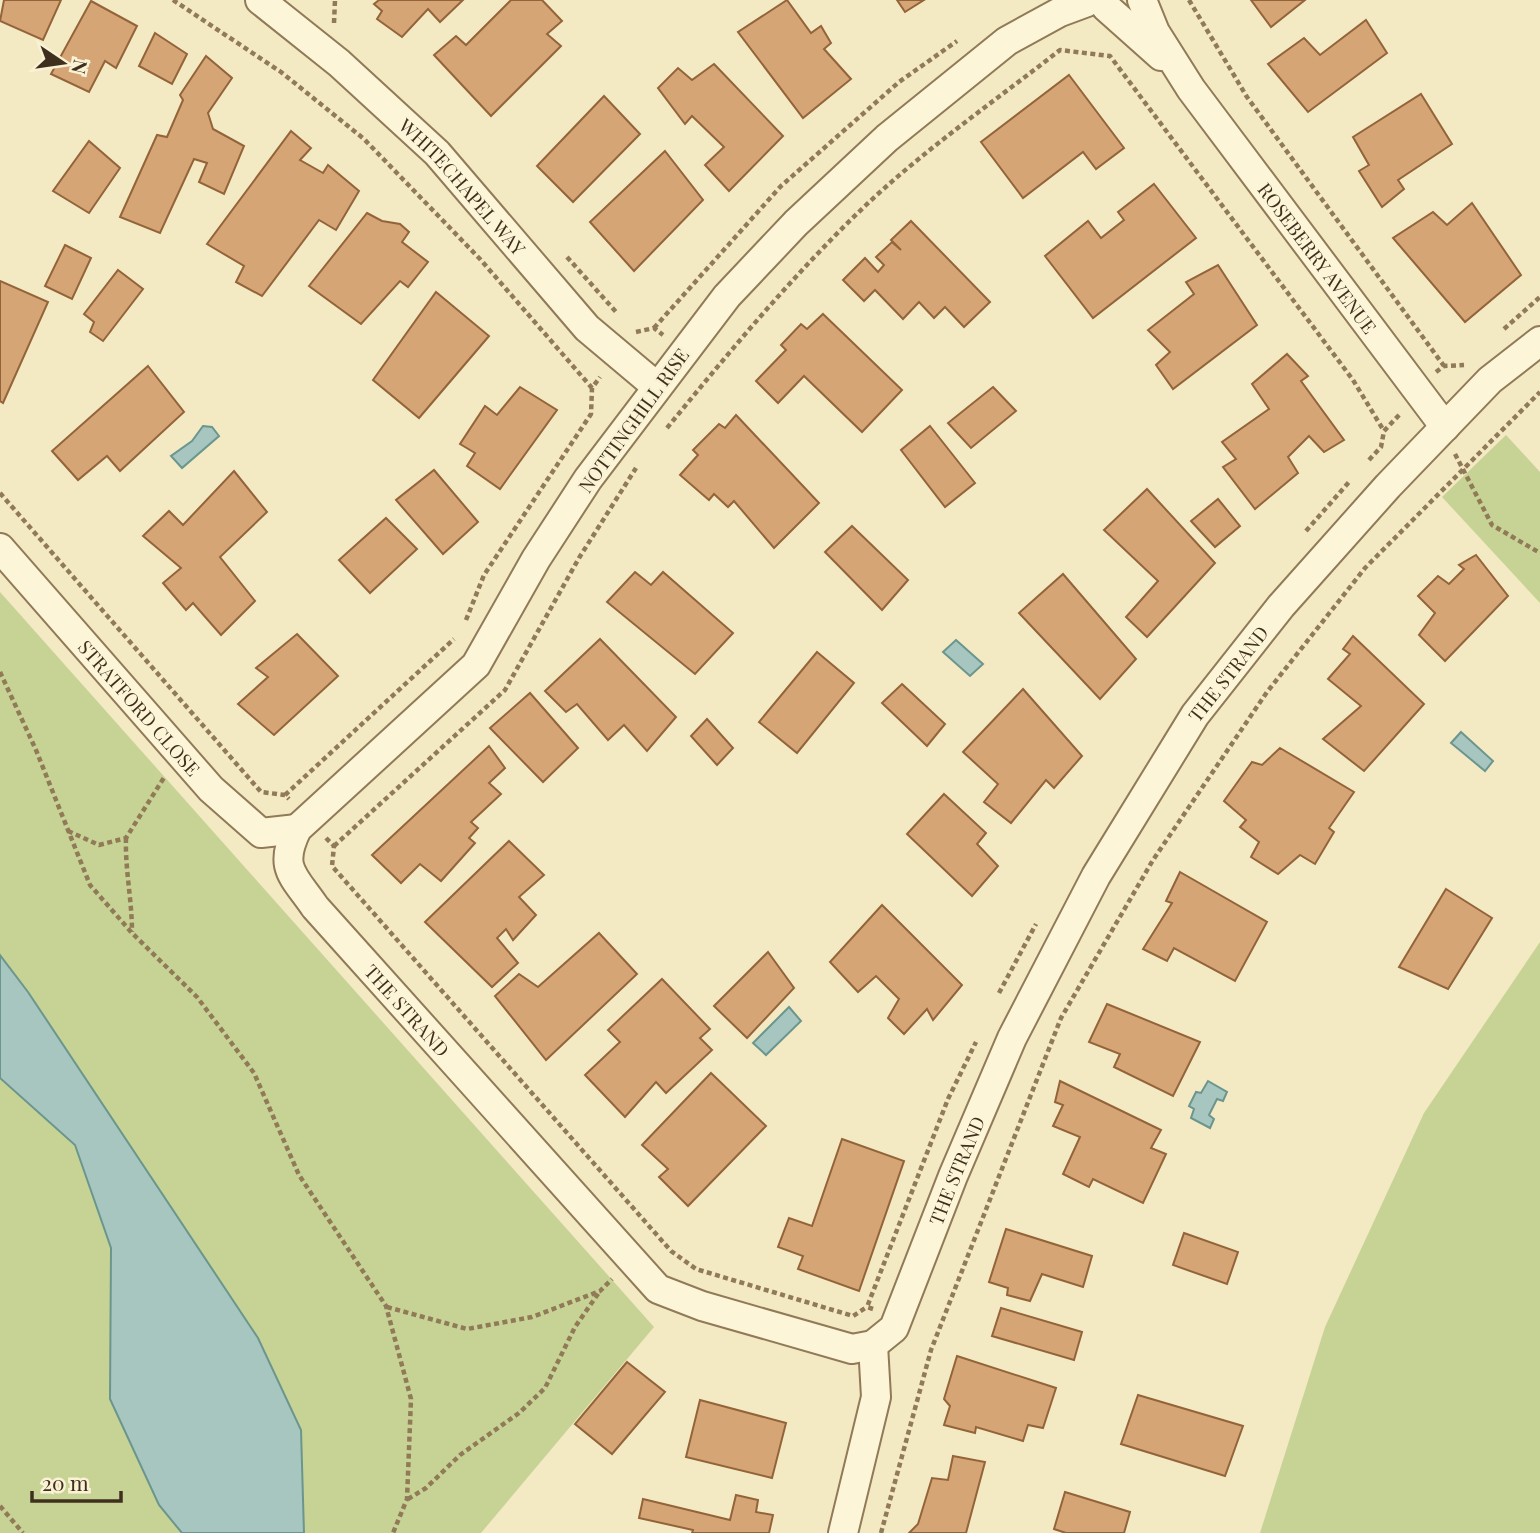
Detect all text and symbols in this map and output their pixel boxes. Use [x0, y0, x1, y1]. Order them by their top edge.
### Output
north arrow [28, 28, 98, 98]
text: N [66, 57, 95, 77]
street label: WHITECHAPEL WAY [393, 111, 532, 261]
street label: ROSEBERRY AVENUE [1253, 177, 1383, 339]
street label: NOTTINGHILL RISE [572, 343, 694, 497]
street label: THE STRAND [1182, 620, 1274, 727]
street label: STRATFORD CLOSE [73, 634, 206, 781]
street label: THE STRAND [359, 958, 456, 1062]
street label: THE STRAND [922, 1112, 990, 1229]
scale bar [32, 1460, 121, 1504]
text: 20 m [42, 1468, 89, 1496]

